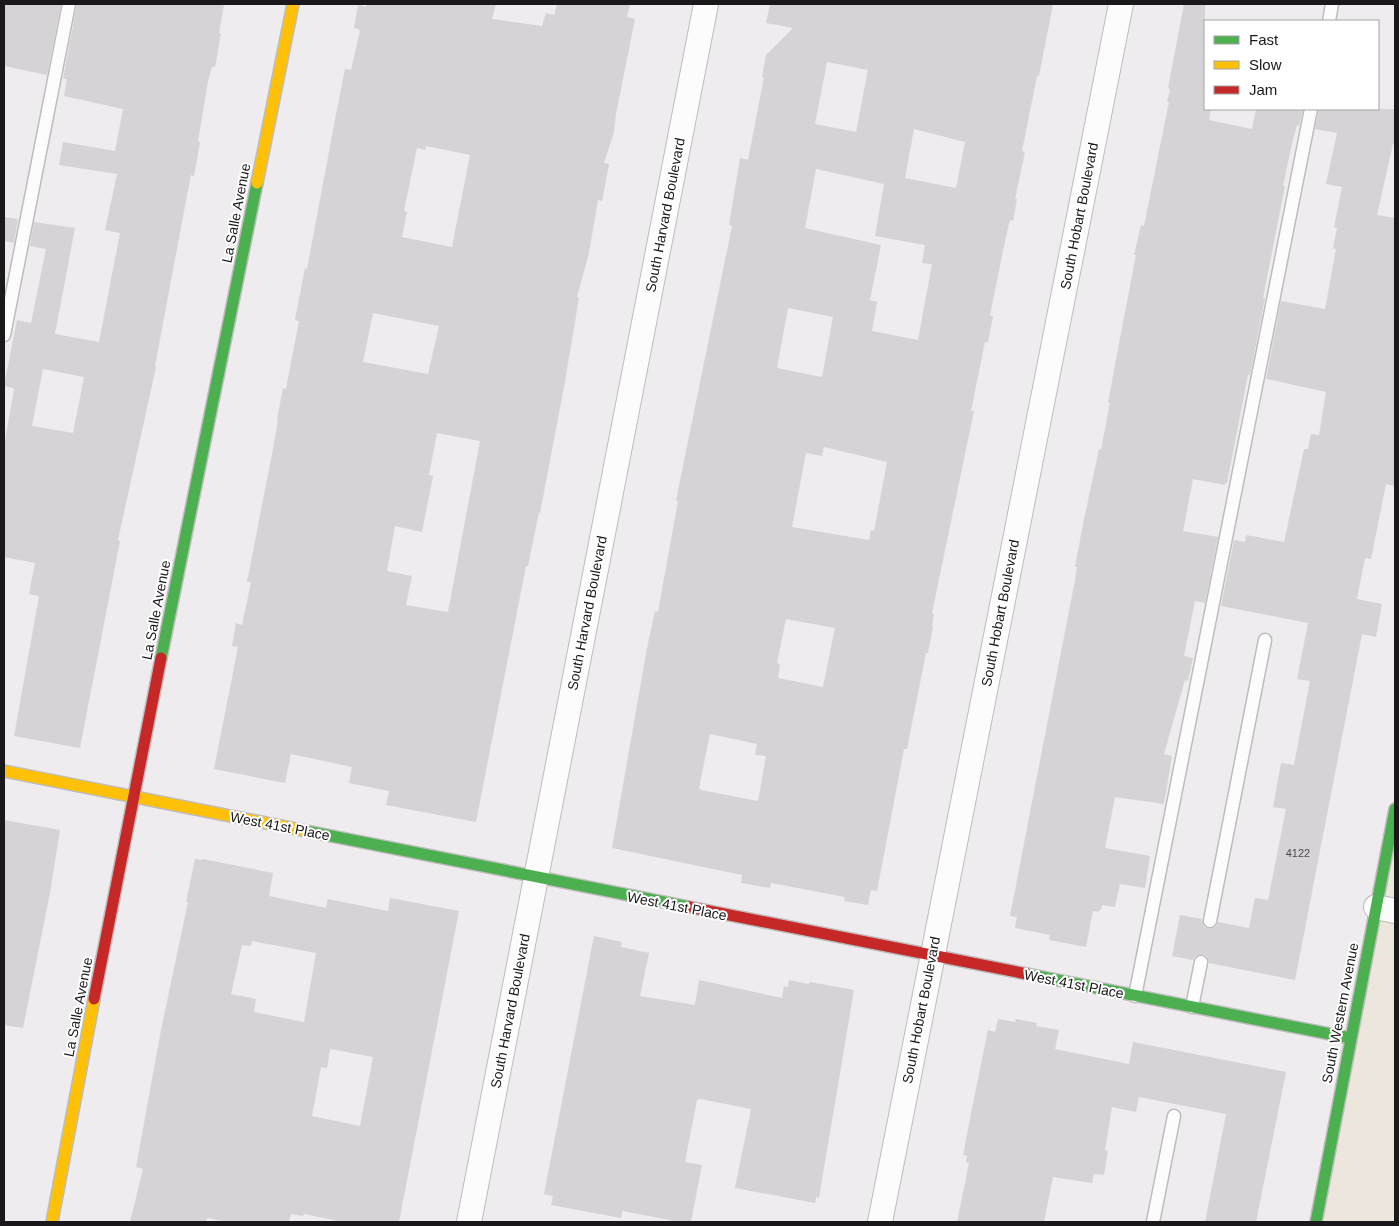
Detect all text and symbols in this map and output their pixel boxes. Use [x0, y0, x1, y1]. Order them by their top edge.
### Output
legend [1204, 20, 1379, 110]
text: Fast [1249, 31, 1279, 48]
text: Slow [1249, 56, 1282, 73]
text: Jam [1249, 81, 1277, 98]
street label: South Harvard Boulevard [642, 136, 688, 294]
street label: South Hobart Boulevard [1057, 141, 1101, 291]
street label: La Salle Avenue [219, 162, 254, 264]
street label: South Harvard Boulevard [564, 534, 610, 692]
street label: South Hobart Boulevard [978, 538, 1022, 688]
street label: La Salle Avenue [139, 559, 174, 661]
street label: West 41st Place [229, 809, 331, 844]
house number: 4122 [1286, 847, 1310, 859]
street label: West 41st Place [626, 889, 728, 924]
street label: South Harvard Boulevard [487, 932, 533, 1090]
street label: South Hobart Boulevard [899, 935, 943, 1085]
street label: South Western Avenue [1319, 941, 1362, 1085]
street label: La Salle Avenue [61, 956, 96, 1058]
street label: West 41st Place [1023, 967, 1125, 1002]

